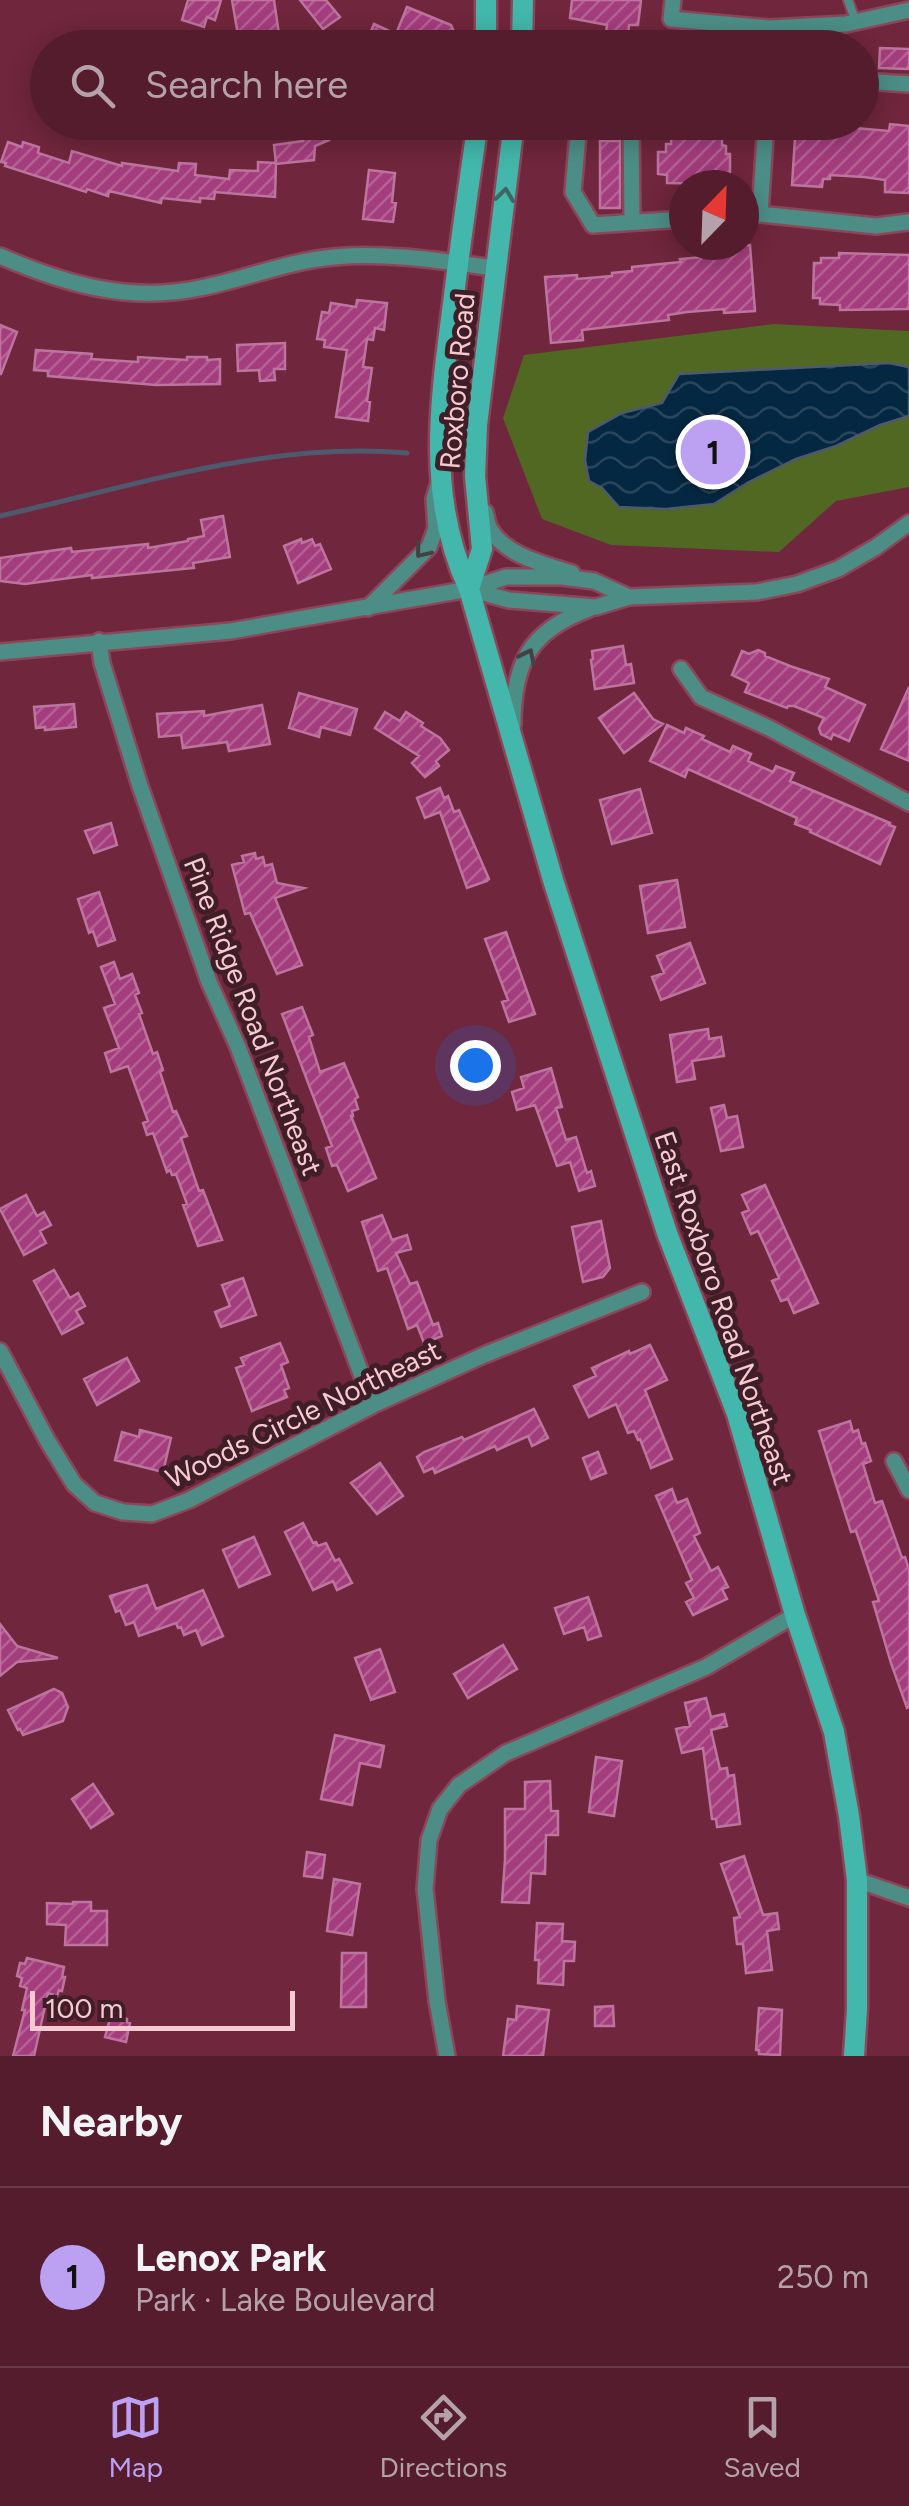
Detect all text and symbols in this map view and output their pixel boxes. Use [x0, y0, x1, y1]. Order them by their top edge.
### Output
search box [30, 30, 879, 140]
icon: search [65, 58, 120, 113]
text: Search here [145, 62, 348, 108]
north arrow [669, 170, 759, 260]
one-way arrow [493, 187, 514, 204]
street label: Roxboro Road [432, 292, 482, 470]
pin: 1 [680, 414, 746, 490]
one-way arrow [416, 540, 434, 558]
one-way arrow [516, 648, 535, 666]
street label: Pine Ridge Road Northeast [177, 852, 329, 1180]
your location [450, 1040, 501, 1091]
street label: East Roxboro Road Northeast [647, 1127, 801, 1489]
street label: Woods Circle Northeast [160, 1333, 446, 1495]
scale bar [30, 1986, 295, 2030]
text: 100 m [45, 1991, 123, 2025]
text: Nearby [40, 2096, 182, 2147]
text: Lenox Park [135, 2235, 326, 2281]
text: 1 [66, 2258, 79, 2296]
text: 250 m [777, 2258, 869, 2296]
text: Park · Lake Boulevard [135, 2281, 436, 2319]
tab: Map [108, 2390, 163, 2484]
tab: Directions [380, 2390, 507, 2484]
tab: Saved [724, 2390, 801, 2484]

